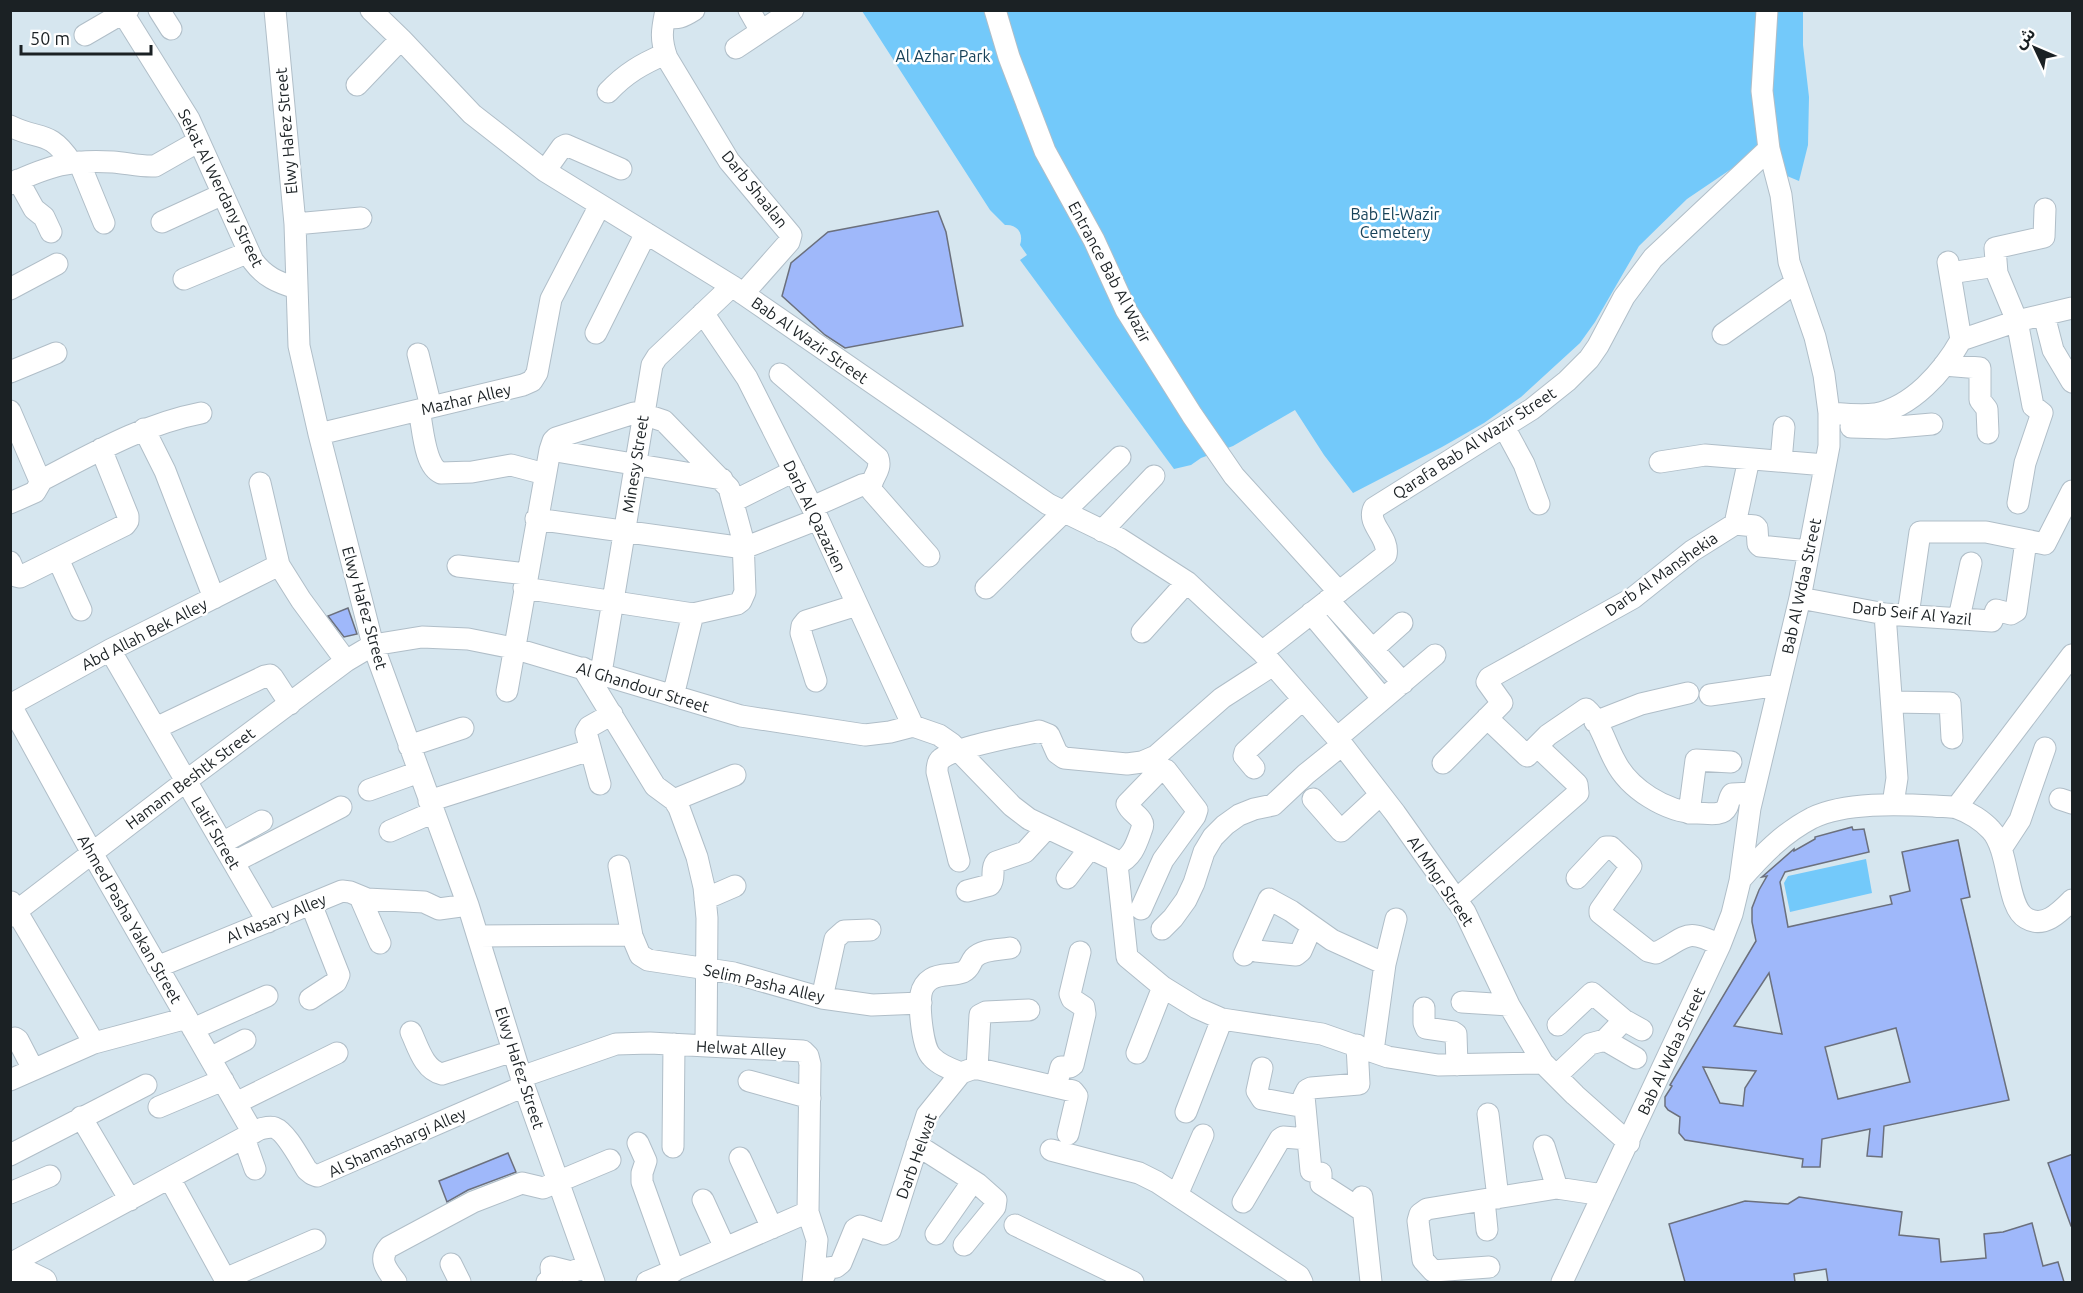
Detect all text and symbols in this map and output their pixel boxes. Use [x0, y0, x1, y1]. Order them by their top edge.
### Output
scale bar [21, 18, 152, 56]
north arrow [2005, 18, 2065, 78]
text: ش [2010, 23, 2039, 52]
text: 50 m [30, 28, 70, 48]
park label: Al Azhar Park [895, 47, 991, 65]
street label: Elwy Hafez Street [271, 66, 301, 195]
street label: Sekat Al Werdany Street [175, 106, 267, 271]
street label: Darb Shaalan [718, 147, 792, 231]
street label: Entrance Bab Al Wazir [1065, 198, 1155, 346]
park label: Bab El-Wazir Cemetery [1350, 205, 1440, 241]
street label: Bab Al Wazir Street [748, 293, 872, 387]
street label: Mazhar Alley [419, 380, 513, 418]
street label: Qarafa Bab Al Wazir Street [1389, 383, 1560, 503]
street label: Minesy Street [618, 413, 652, 514]
street label: Darb Al Qazazien [780, 457, 850, 575]
street label: Bab Al Wdaa Street [1778, 516, 1824, 656]
street label: Darb Al Manshekia [1601, 528, 1721, 620]
street label: Elwy Hafez Street [339, 544, 391, 672]
street label: Abd Allah Bek Alley [78, 594, 210, 674]
street label: Darb Seif Al Yazil [1851, 598, 1973, 628]
street label: Al Ghandour Street [575, 658, 712, 716]
street label: Hamam Beshtk Street [122, 723, 259, 832]
street label: Latif Street [188, 793, 244, 873]
street label: Ahmed Pasha Yakan Street [74, 832, 186, 1007]
street label: Al Mhgr Street [1404, 832, 1478, 930]
street label: Al Nasary Alley [223, 890, 329, 946]
street label: Selim Pasha Alley [702, 960, 827, 1006]
street label: Bab Al Wdaa Street [1634, 984, 1709, 1118]
street label: Elwy Hafez Street [492, 1005, 548, 1132]
street label: Helwat Alley [696, 1037, 787, 1059]
street label: Al Shamashargi Alley [326, 1103, 469, 1180]
street label: Darb Helwat [892, 1110, 940, 1201]

